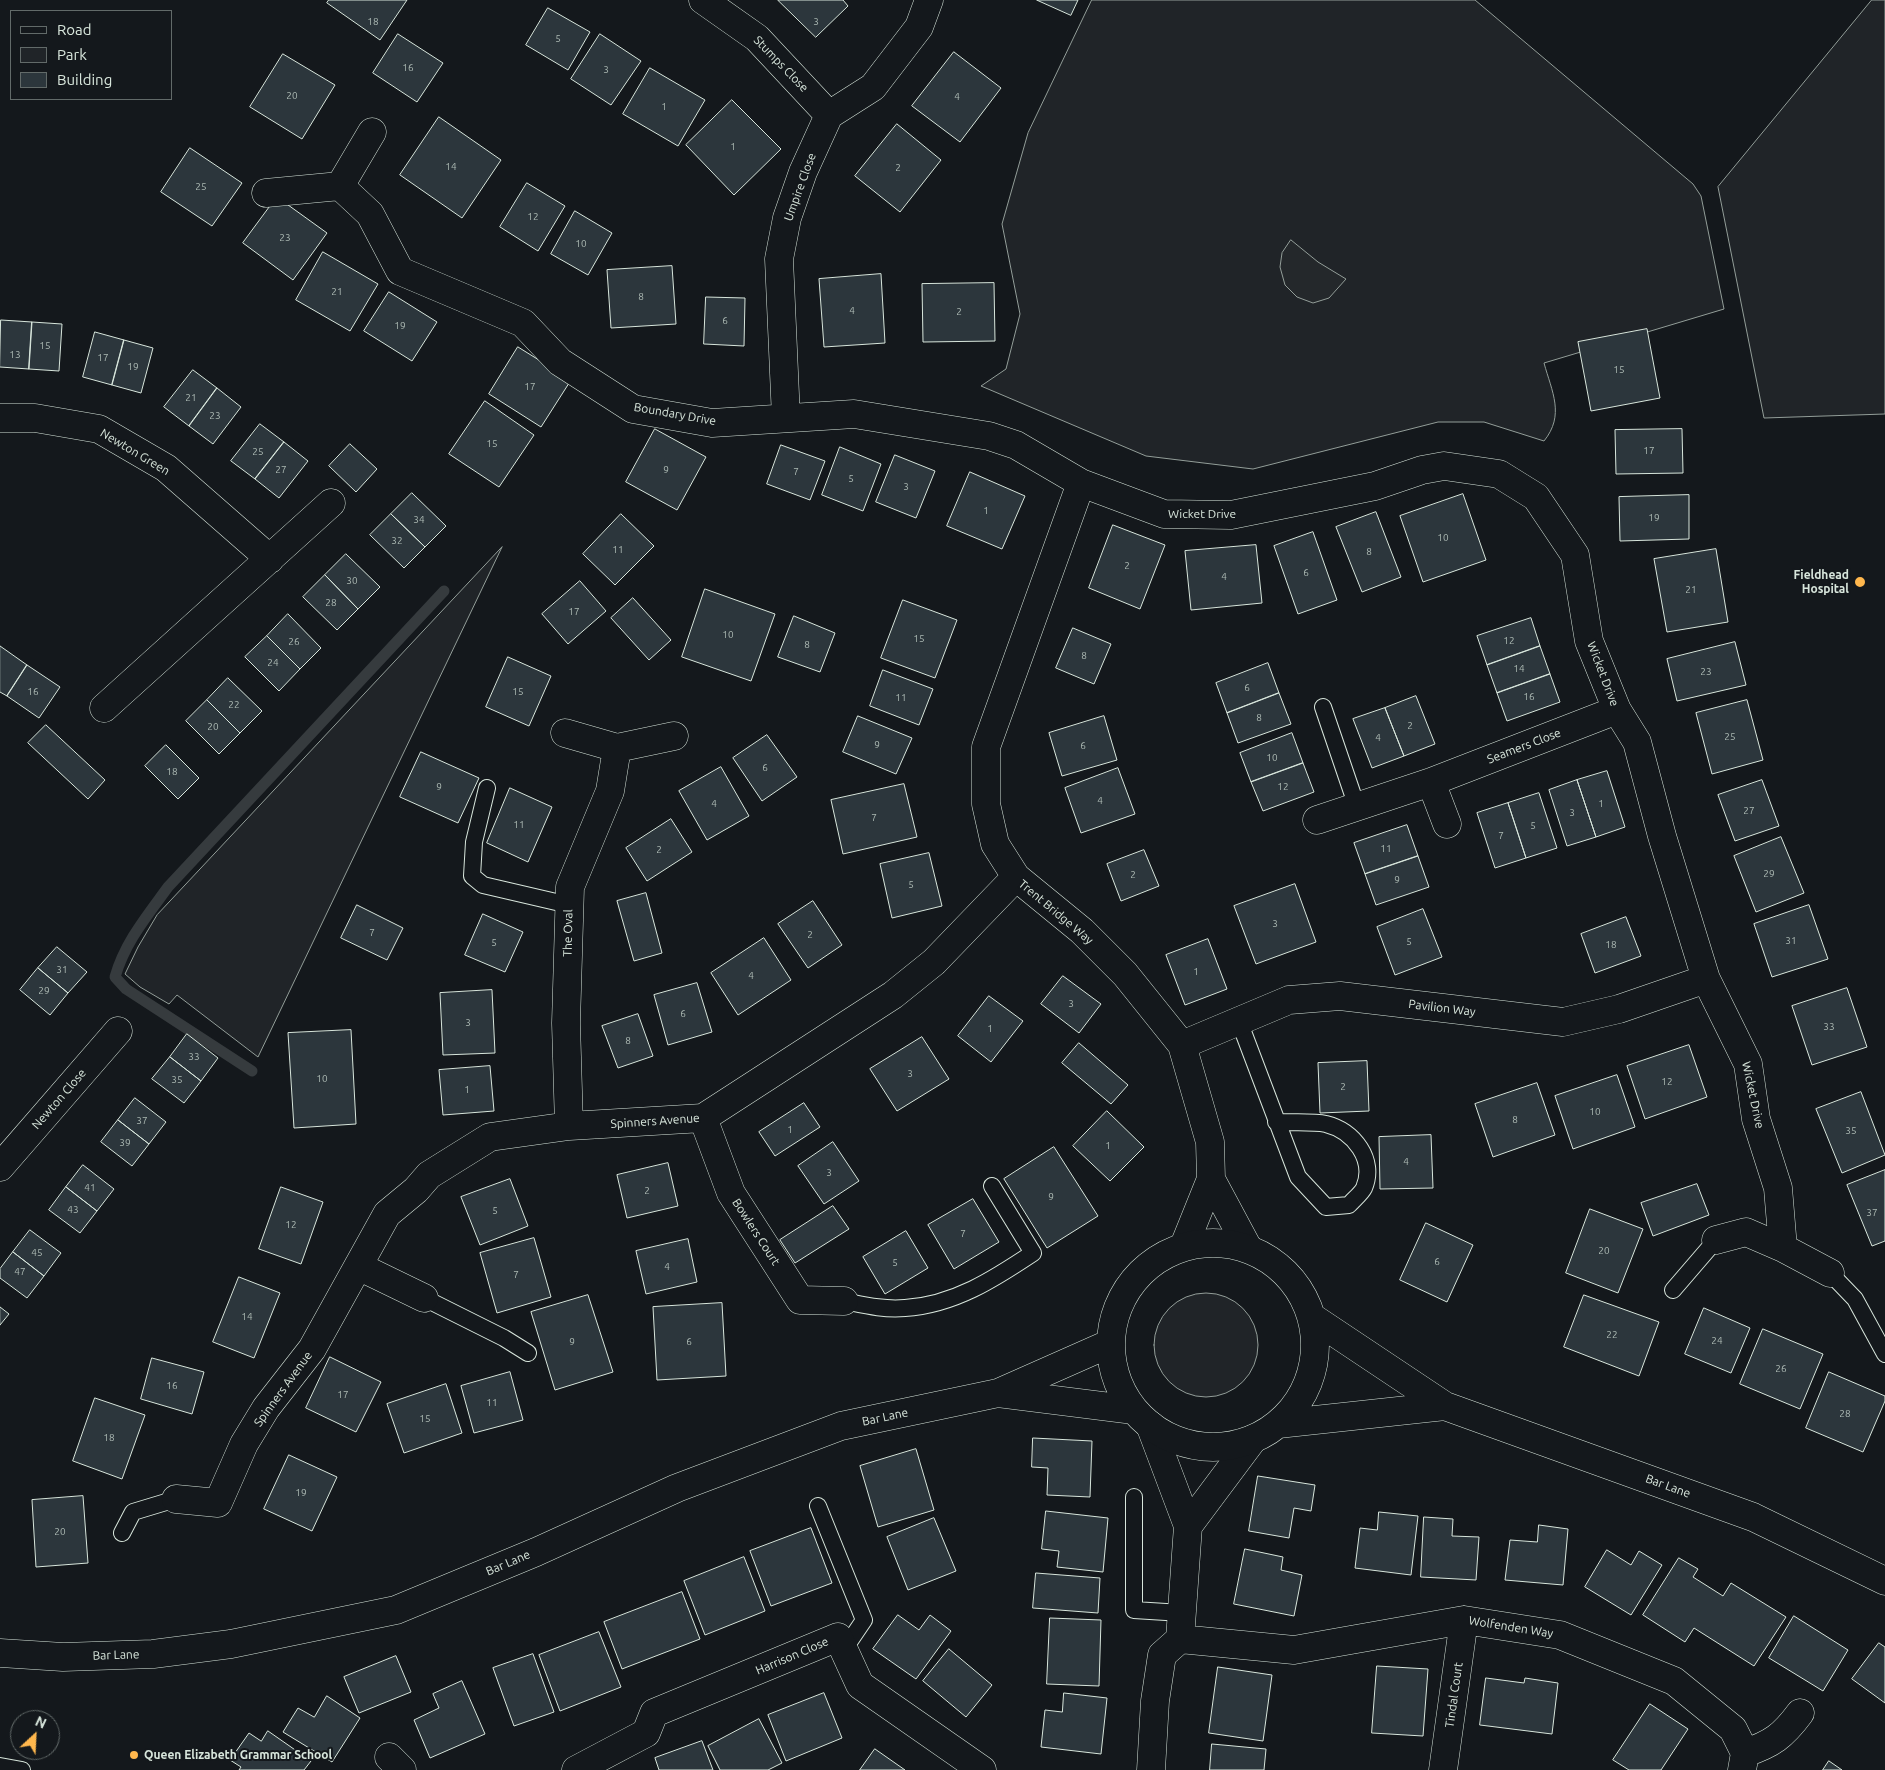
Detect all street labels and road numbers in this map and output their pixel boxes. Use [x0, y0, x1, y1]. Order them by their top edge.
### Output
street label: Stumps Close [751, 33, 811, 95]
street label: Umpire Close [781, 151, 819, 223]
street label: Boundary Drive [633, 400, 717, 428]
street label: Newton Green [98, 426, 172, 478]
street label: Wicket Drive [1168, 507, 1236, 521]
street label: Wicket Drive [1584, 640, 1622, 708]
street label: Seamers Close [1485, 725, 1563, 767]
street label: Trent Bridge Way [1016, 877, 1096, 947]
street label: The Oval [560, 909, 576, 957]
street label: Pavilion Way [1408, 997, 1476, 1019]
street label: Wicket Drive [1739, 1060, 1767, 1130]
street label: Newton Close [29, 1066, 89, 1132]
street label: Spinners Avenue [610, 1111, 700, 1131]
street label: Bowlers Court [729, 1196, 783, 1268]
street label: Spinners Avenue [251, 1349, 315, 1429]
street label: Bar Lane [861, 1405, 909, 1429]
street label: Bar Lane [1644, 1471, 1692, 1501]
street label: Bar Lane [484, 1547, 532, 1579]
street label: Wolfenden Way [1468, 1613, 1554, 1641]
street label: Harrison Close [753, 1634, 831, 1678]
street label: Bar Lane [92, 1647, 140, 1663]
street label: Tindal Court [1442, 1661, 1466, 1729]

